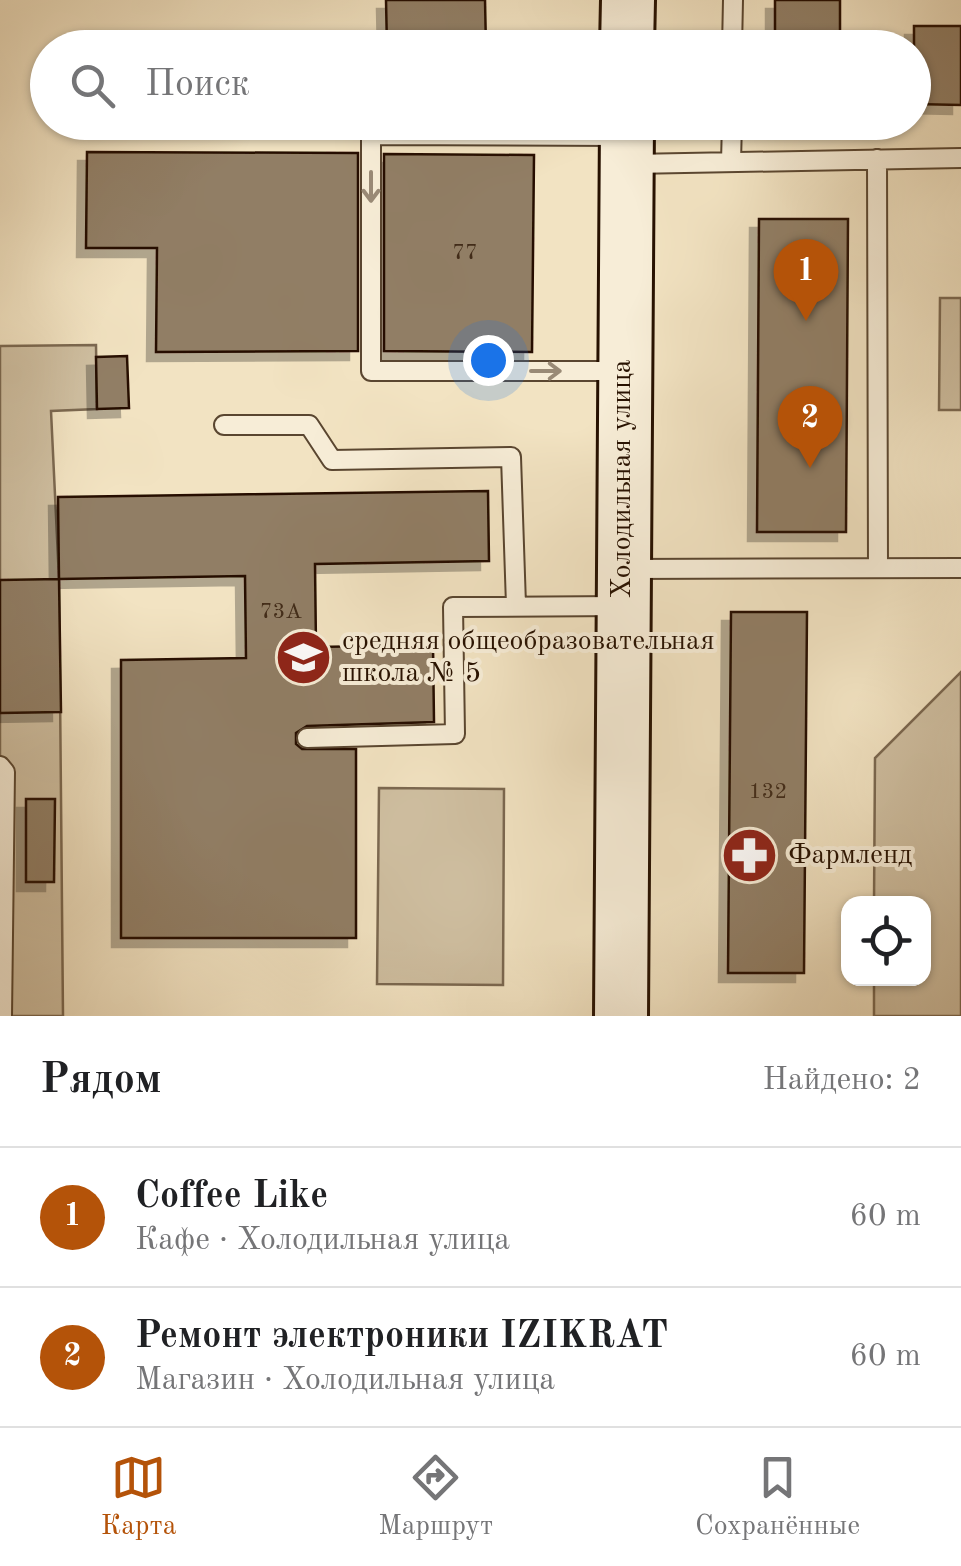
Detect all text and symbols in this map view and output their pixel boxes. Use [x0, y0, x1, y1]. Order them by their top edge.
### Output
search box [30, 30, 931, 140]
icon: search [65, 58, 120, 113]
text: Поиск [145, 66, 250, 104]
one-way arrow [362, 170, 380, 202]
pin: 1 [774, 238, 838, 321]
house number: 77 [452, 242, 478, 264]
your location [463, 335, 514, 386]
street label: Холодильная улица [609, 359, 637, 599]
one-way arrow [530, 362, 562, 380]
pin: 2 [778, 386, 842, 468]
house number: 73А [260, 601, 302, 623]
school or university icon: средняя общеобразовательная школа № 5 [273, 628, 333, 688]
place label: средняя общеобразовательная школа № 5 [342, 628, 715, 688]
house number: 132 [749, 781, 787, 803]
pharmacy icon: Фармленд [719, 826, 779, 886]
place label: Фармленд [788, 842, 912, 870]
map controls [841, 896, 931, 986]
button: locate [841, 896, 931, 986]
text: Рядом [40, 1060, 162, 1102]
text: Найдено: 2 [762, 1065, 921, 1097]
text: Coffee Like [135, 1178, 328, 1216]
text: 1 [63, 1201, 82, 1233]
text: 60 m [850, 1201, 921, 1233]
text: Кафе · Холодильная улица [135, 1225, 510, 1257]
text: Ремонт электроники IZIKRAT [135, 1318, 668, 1356]
text: 2 [63, 1341, 82, 1373]
text: 60 m [850, 1341, 921, 1373]
text: Магазин · Холодильная улица [135, 1365, 555, 1397]
tab: Карта [101, 1450, 177, 1545]
tab: Маршрут [378, 1450, 493, 1545]
tab: Сохранённые [695, 1450, 860, 1545]

